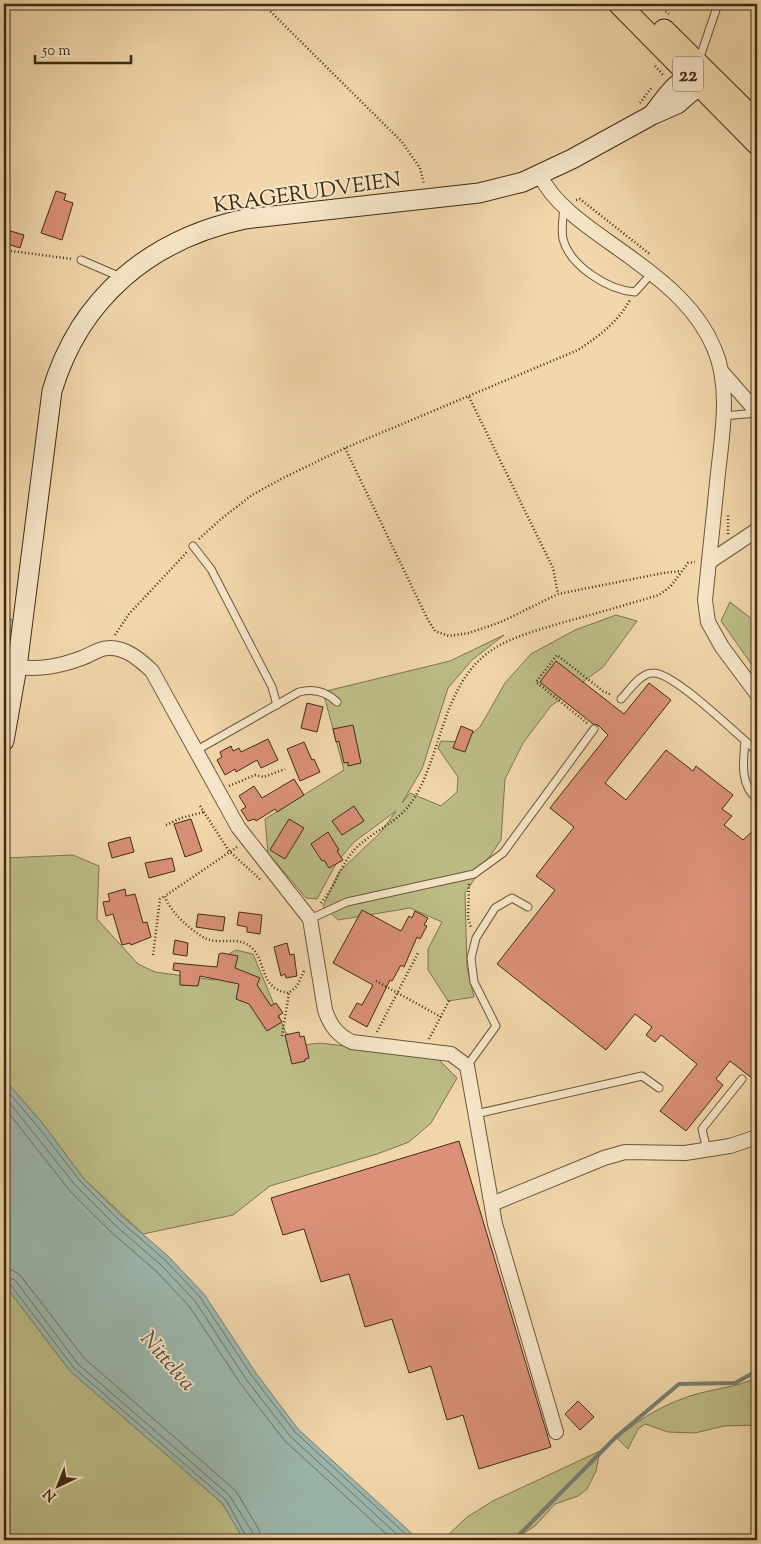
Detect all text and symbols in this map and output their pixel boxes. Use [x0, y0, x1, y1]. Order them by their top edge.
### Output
scale bar [35, 32, 131, 64]
text: 50 m [41, 41, 71, 62]
road number: 22 [673, 56, 703, 92]
street label: KRAGERUDVEIEN [211, 166, 403, 222]
water label: Nittelva [132, 1325, 202, 1399]
north arrow [32, 1462, 82, 1512]
text: N [40, 1483, 61, 1505]

